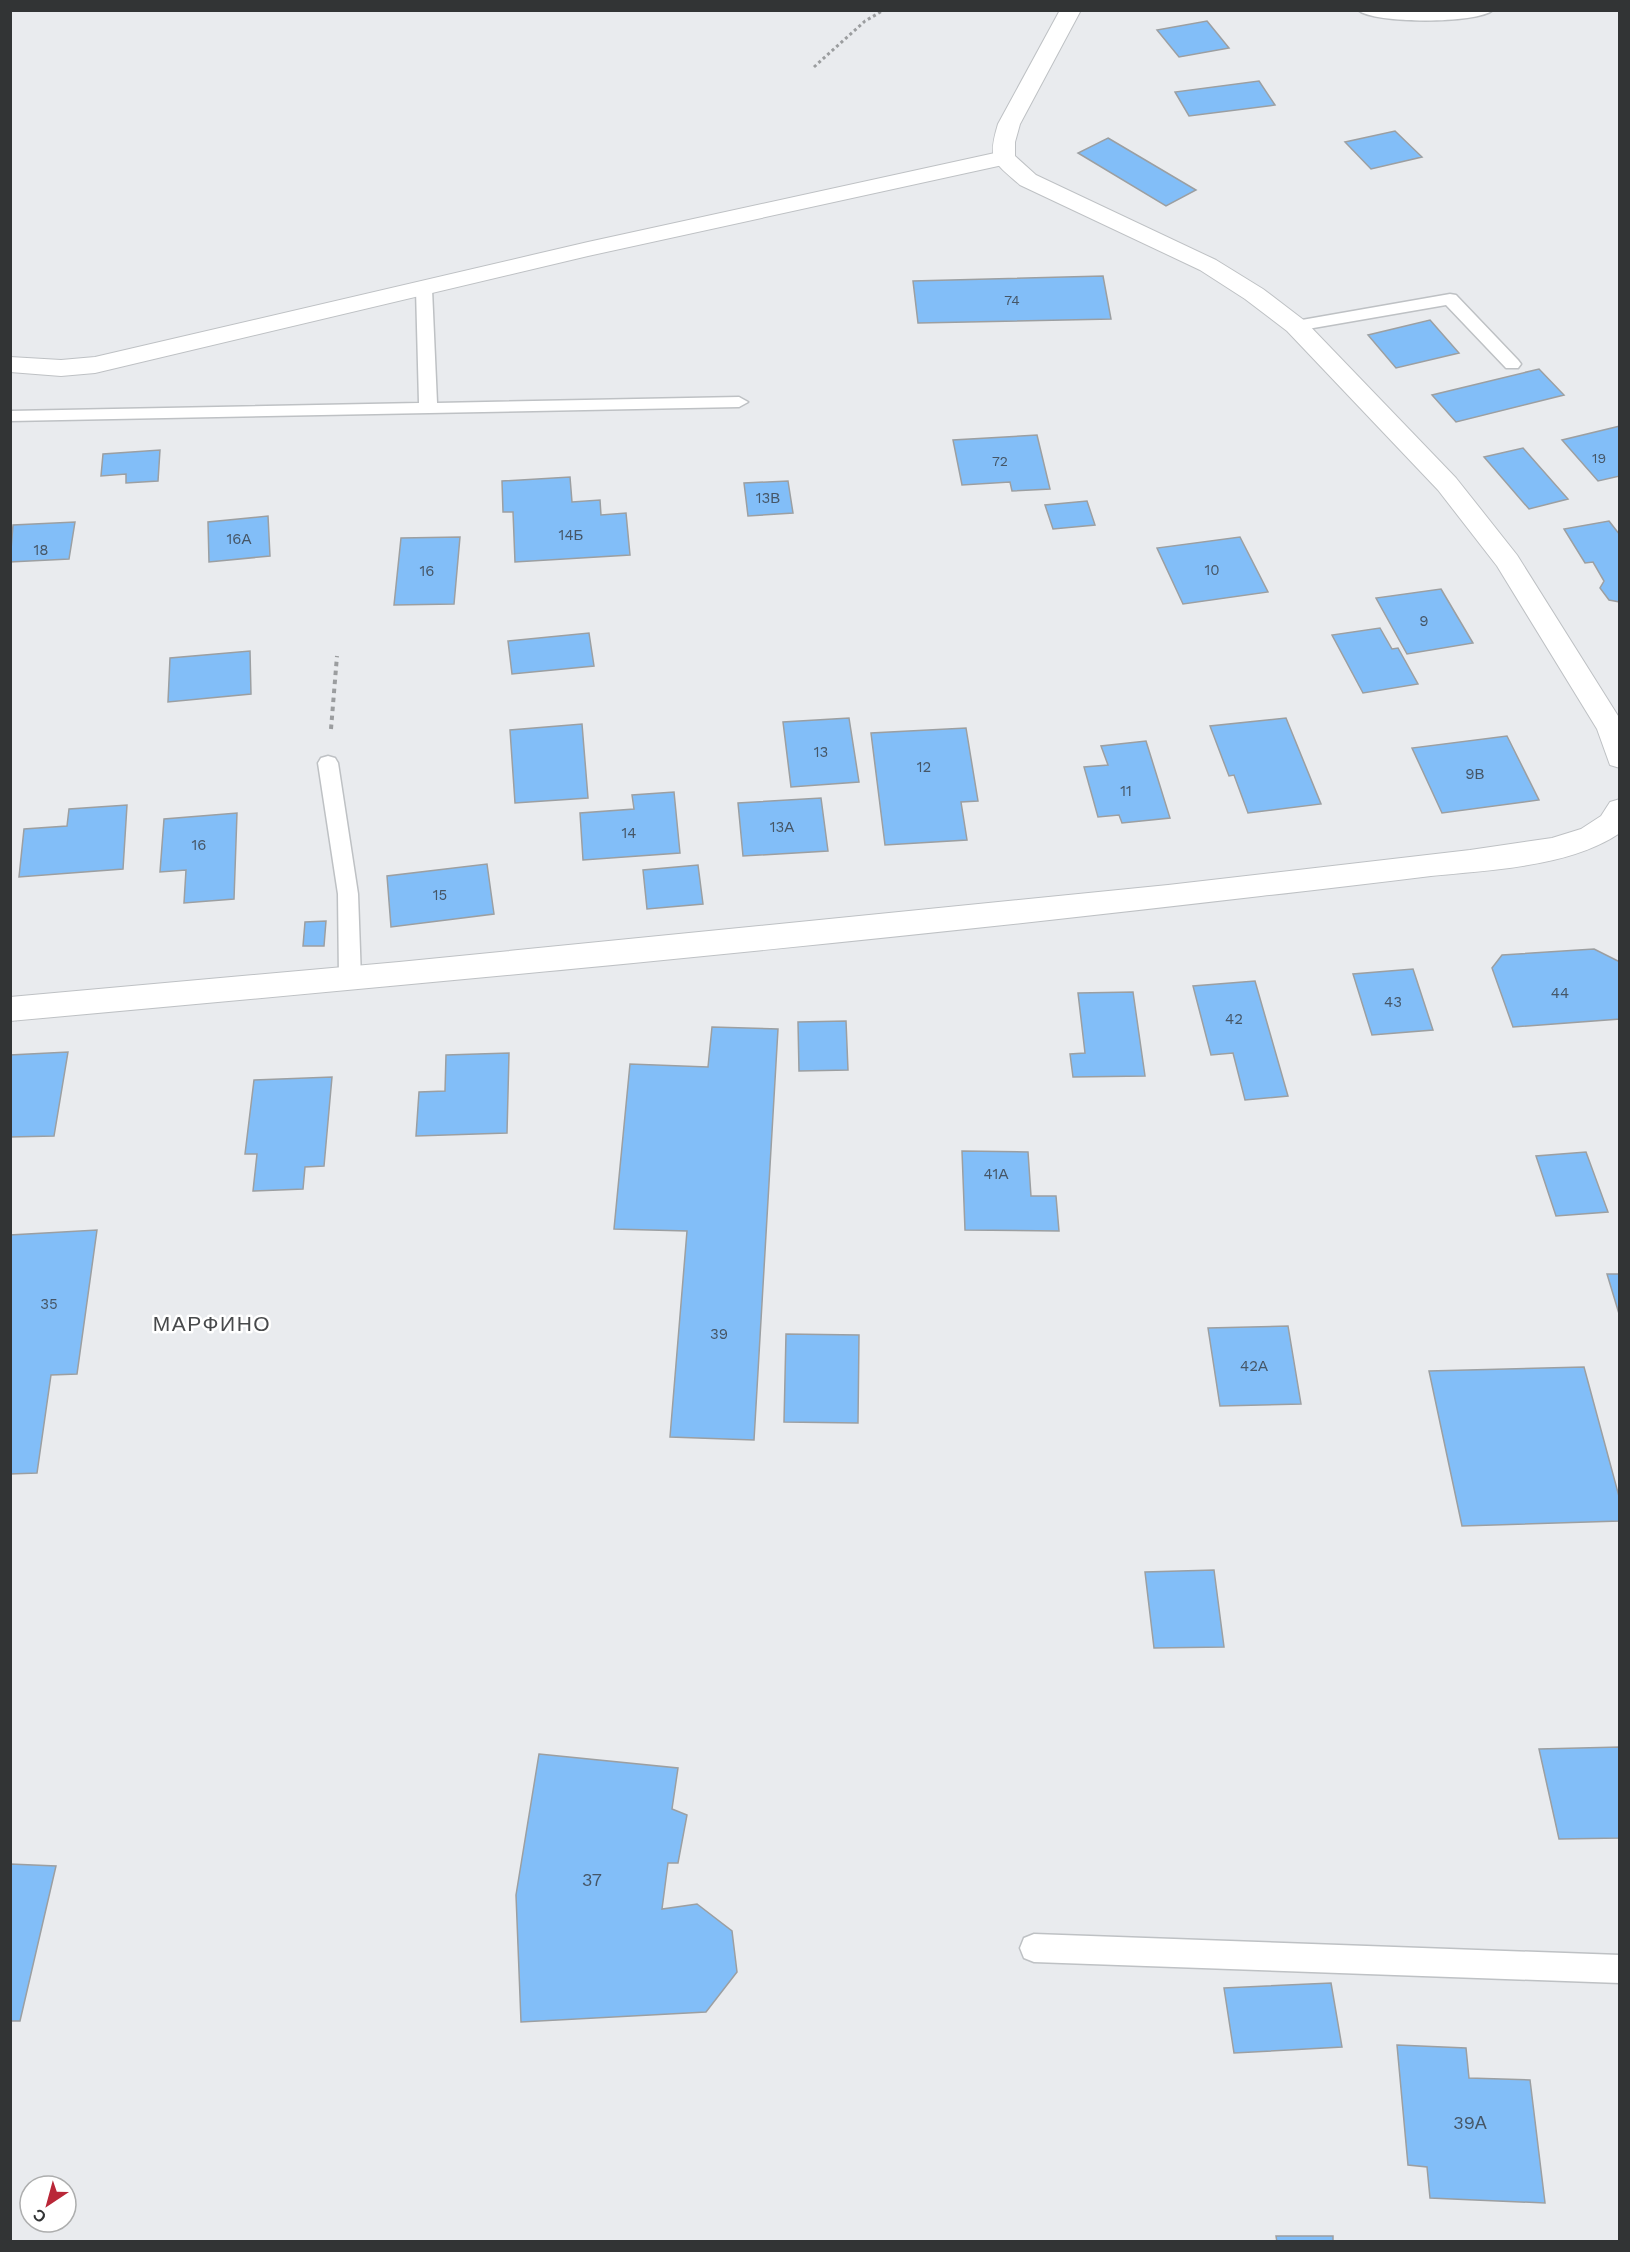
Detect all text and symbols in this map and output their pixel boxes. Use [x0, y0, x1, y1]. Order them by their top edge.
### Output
house number: 74 [1004, 292, 1020, 308]
house number: 19 [1592, 450, 1606, 466]
house number: 72 [992, 453, 1008, 469]
house number: 13В [756, 489, 780, 507]
house number: 14Б [559, 526, 584, 544]
house number: 16А [227, 530, 251, 548]
house number: 18 [33, 541, 49, 559]
house number: 10 [1204, 561, 1220, 579]
house number: 16 [420, 562, 434, 580]
house number: 9 [1419, 612, 1429, 630]
house number: 13 [814, 743, 828, 761]
house number: 12 [917, 758, 931, 776]
house number: 9В [1465, 765, 1485, 783]
house number: 11 [1120, 782, 1132, 800]
house number: 13А [770, 818, 794, 836]
house number: 14 [621, 824, 637, 842]
house number: 16 [192, 836, 206, 854]
house number: 15 [433, 886, 447, 904]
house number: 44 [1551, 984, 1569, 1002]
house number: 43 [1384, 993, 1402, 1011]
house number: 42 [1225, 1010, 1243, 1028]
house number: 41А [984, 1165, 1008, 1183]
house number: 35 [40, 1295, 58, 1313]
district label: МАРФИНО [153, 1311, 271, 1336]
house number: 39 [710, 1325, 728, 1343]
house number: 42А [1240, 1357, 1268, 1375]
house number: 37 [582, 1869, 602, 1890]
house number: 39А [1453, 2112, 1487, 2133]
north arrow [18, 2174, 78, 2234]
text: С [29, 2204, 50, 2227]

